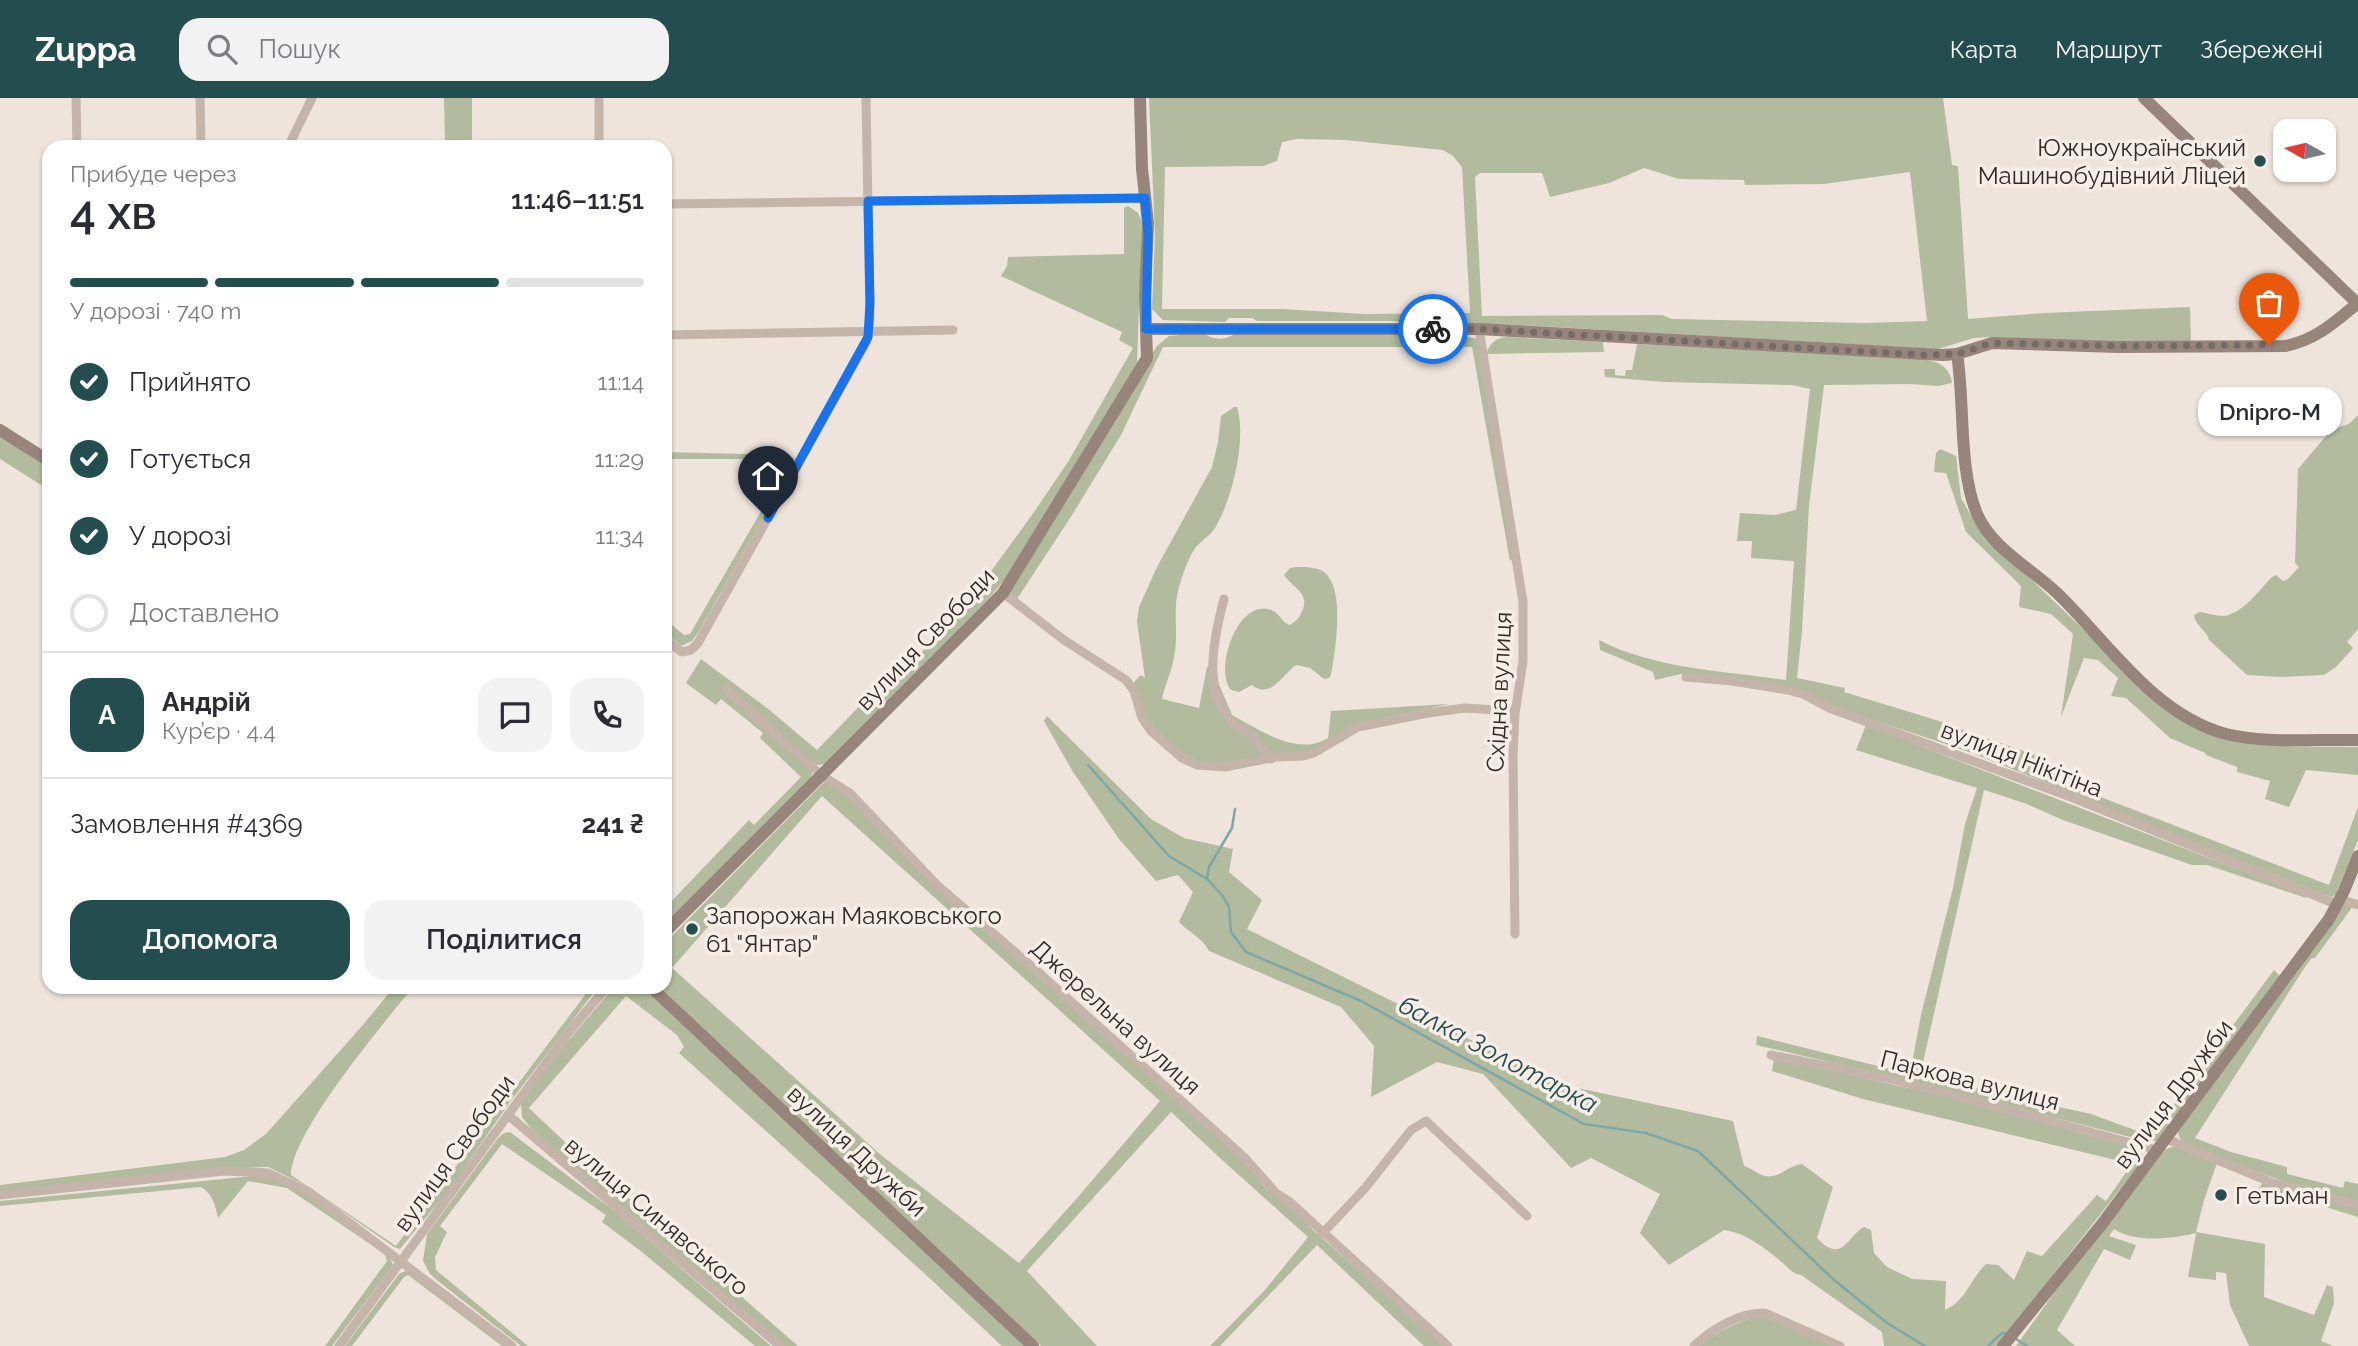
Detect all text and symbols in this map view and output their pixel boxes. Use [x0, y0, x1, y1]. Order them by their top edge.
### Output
search box [179, 18, 669, 81]
text: Zuppa [35, 30, 137, 69]
icon: search [203, 30, 241, 68]
text: Пошук [259, 34, 341, 64]
text: Карта [1950, 35, 2017, 64]
text: Маршрут [2055, 35, 2162, 64]
text: Збережені [2200, 35, 2323, 64]
north arrow [2273, 119, 2336, 182]
map controls [2273, 119, 2336, 182]
place label: Южноукраїнський Машинобудівний Ліцей [1978, 133, 2246, 190]
marker: Южноукраїнський Машинобудівний Ліцей [2252, 153, 2268, 169]
text: Прибуде через [70, 160, 237, 187]
text: 11:46–11:51 [511, 185, 644, 215]
text: 4 хв [70, 186, 157, 240]
pin [2239, 273, 2299, 345]
icon: bag [2250, 284, 2288, 322]
courier [1398, 294, 1468, 364]
text: У дорозі · 740 m [70, 297, 241, 324]
icon: bike [1414, 310, 1452, 348]
icon: check [70, 363, 108, 401]
text: Прийнято [129, 367, 251, 397]
text: 11:14 [598, 368, 644, 395]
callout: Dnipro-M [2197, 387, 2341, 436]
text: Dnipro-M [2219, 398, 2321, 425]
icon: check [70, 440, 108, 478]
text: Готується [129, 444, 251, 474]
text: 11:29 [595, 445, 644, 472]
pin [738, 446, 798, 518]
icon: home [749, 457, 787, 495]
icon: check [70, 517, 108, 555]
text: У дорозі [129, 521, 231, 551]
text: 11:34 [595, 522, 644, 549]
street label: вулиця Свободи [850, 562, 1000, 716]
text: Доставлено [129, 598, 279, 628]
street label: Східна вулиця [1480, 611, 1518, 773]
button: chat [478, 678, 552, 752]
button: phone [570, 678, 644, 752]
text: Андрій [162, 687, 251, 717]
text: А [98, 700, 116, 730]
street label: вулиця Нікітіна [1937, 715, 2107, 803]
text: Кур’єр · 4.4 [162, 717, 276, 744]
text: Замовлення #4369 [70, 809, 303, 839]
text: 241 ₴ [582, 809, 644, 839]
button: Допомога [70, 900, 350, 980]
button: Поділитися [364, 900, 644, 980]
place label: Запорожан Маяковського 61 "Янтар" [706, 901, 1002, 958]
marker: Запорожан Маяковського 61 "Янтар" [684, 921, 700, 937]
street label: Джерельна вулиця [1025, 933, 1207, 1101]
water label: балка Золотарка [1393, 989, 1603, 1119]
street label: вулиця Дружби [2107, 1014, 2239, 1174]
street label: Паркова вулиця [1878, 1044, 2062, 1116]
street label: вулиця Свободи [387, 1069, 521, 1237]
street label: вулиця Дружби [782, 1079, 932, 1223]
street label: вулиця Синявського [559, 1131, 755, 1301]
place label: Гетьман [2235, 1181, 2329, 1210]
marker: Гетьман [2213, 1187, 2229, 1203]

